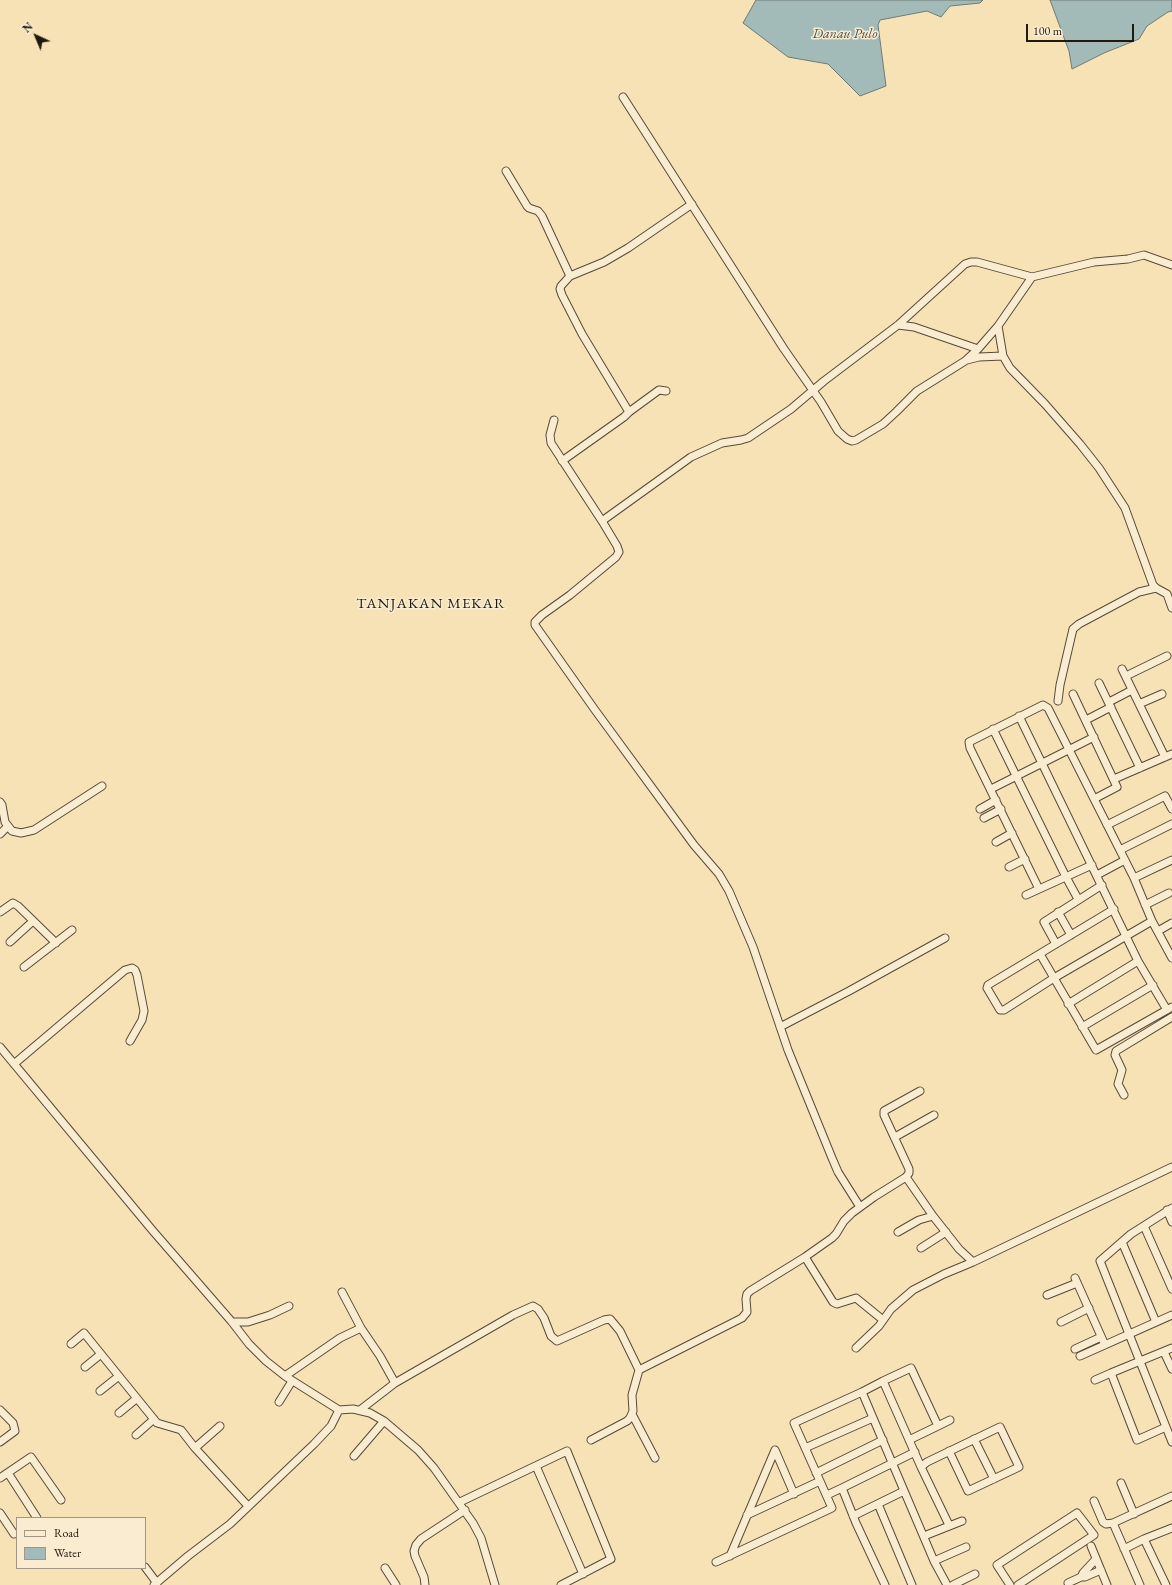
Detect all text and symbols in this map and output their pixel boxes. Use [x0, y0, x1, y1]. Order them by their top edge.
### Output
north arrow [16, 16, 56, 56]
scale bar [1028, 16, 1136, 42]
text: N [20, 19, 36, 35]
text: 100 m [1033, 23, 1062, 39]
water label: Danau Pulo [812, 26, 878, 42]
district label: TANJAKAN MEKAR [356, 595, 506, 613]
legend [16, 1517, 146, 1569]
text: Road [54, 1525, 79, 1541]
text: Water [54, 1545, 81, 1561]

